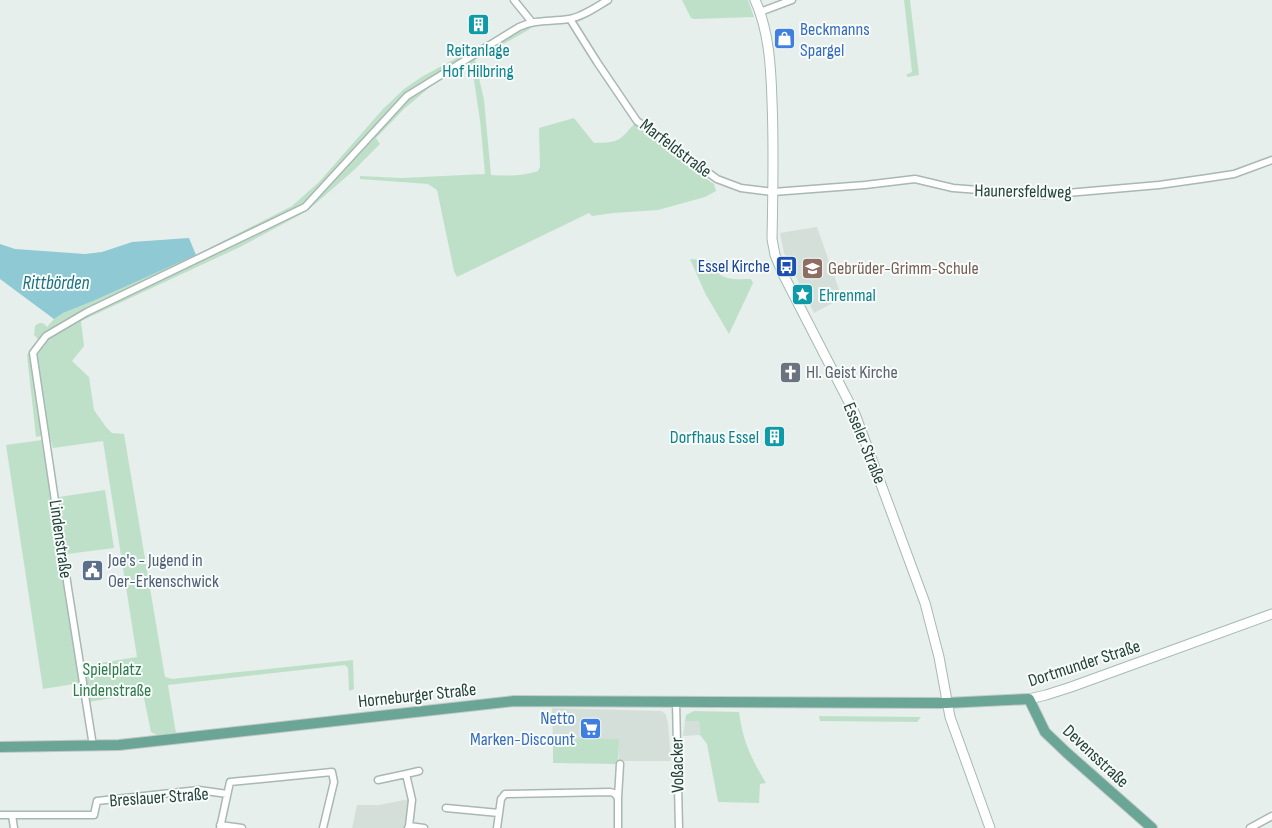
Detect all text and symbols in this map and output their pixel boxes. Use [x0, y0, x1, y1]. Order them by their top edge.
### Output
building icon: Reitanlage Hof Hilbring [466, 13, 490, 37]
place label: Beckmanns Spargel [800, 19, 870, 61]
shop icon: Beckmanns Spargel [772, 27, 796, 51]
place label: Reitanlage Hof Hilbring [442, 40, 514, 82]
street label: Marfeldstraße [636, 115, 716, 182]
street label: Haunersfeldweg [974, 180, 1072, 203]
bus stop icon: Essel Kirche [774, 254, 798, 278]
place label: Essel Kirche [698, 256, 770, 277]
school or university icon: Gebrüder-Grimm-Schule [800, 256, 824, 280]
place label: Gebrüder-Grimm-Schule [828, 258, 979, 279]
water label: Rittbörden [23, 272, 90, 295]
place icon: Ehrenmal [791, 283, 815, 307]
place label: Ehrenmal [819, 285, 876, 306]
church icon: Hl. Geist Kirche [778, 360, 802, 384]
place label: Hl. Geist Kirche [806, 362, 898, 383]
street label: Esseler Straße [839, 399, 890, 487]
building icon: Dorfhaus Essel [763, 425, 787, 449]
place label: Dorfhaus Essel [670, 427, 759, 448]
street label: Lindenstraße [45, 499, 76, 580]
place label: Joe's - Jugend in Oer-Erkenschwick [107, 550, 219, 592]
public building icon: Joe's - Jugend in Oer-Erkenschwick [80, 558, 104, 582]
street label: Dortmunder Straße [1025, 635, 1143, 691]
park label: Spielplatz Lindenstraße [73, 659, 151, 701]
street label: Horneburger Straße [357, 679, 477, 712]
place label: Netto Marken-Discount [470, 708, 575, 750]
supermarket icon: Netto Marken-Discount [579, 716, 603, 740]
street label: Devensstraße [1058, 721, 1133, 792]
street label: Voßacker [667, 737, 688, 793]
street label: Breslauer Straße [109, 784, 209, 811]

